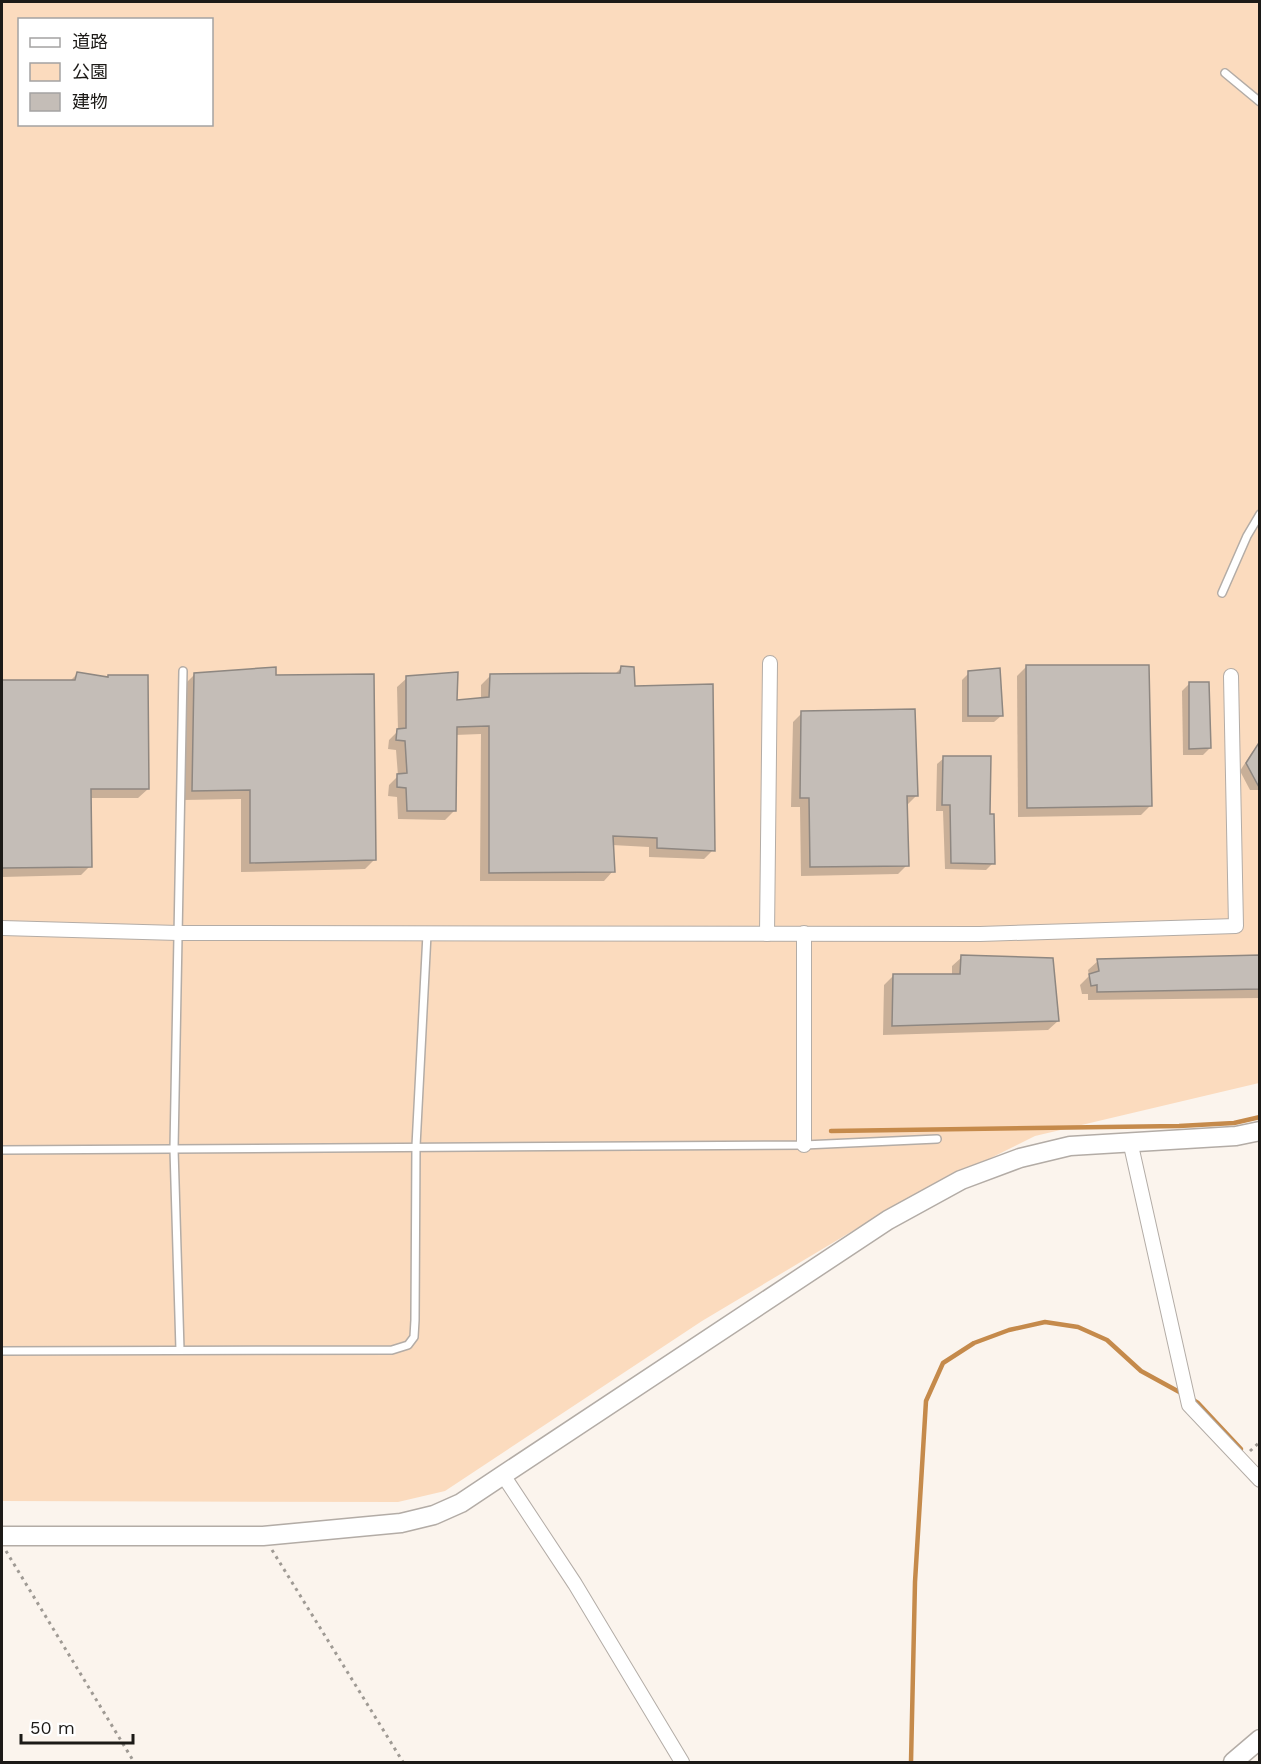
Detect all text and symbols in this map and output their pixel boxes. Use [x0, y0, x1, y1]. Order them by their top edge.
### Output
legend [18, 18, 213, 126]
text: 道路 [72, 31, 108, 52]
text: 公園 [72, 61, 108, 82]
text: 建物 [72, 91, 108, 112]
scale bar [21, 1707, 134, 1745]
text: 50 m [30, 1717, 75, 1738]

